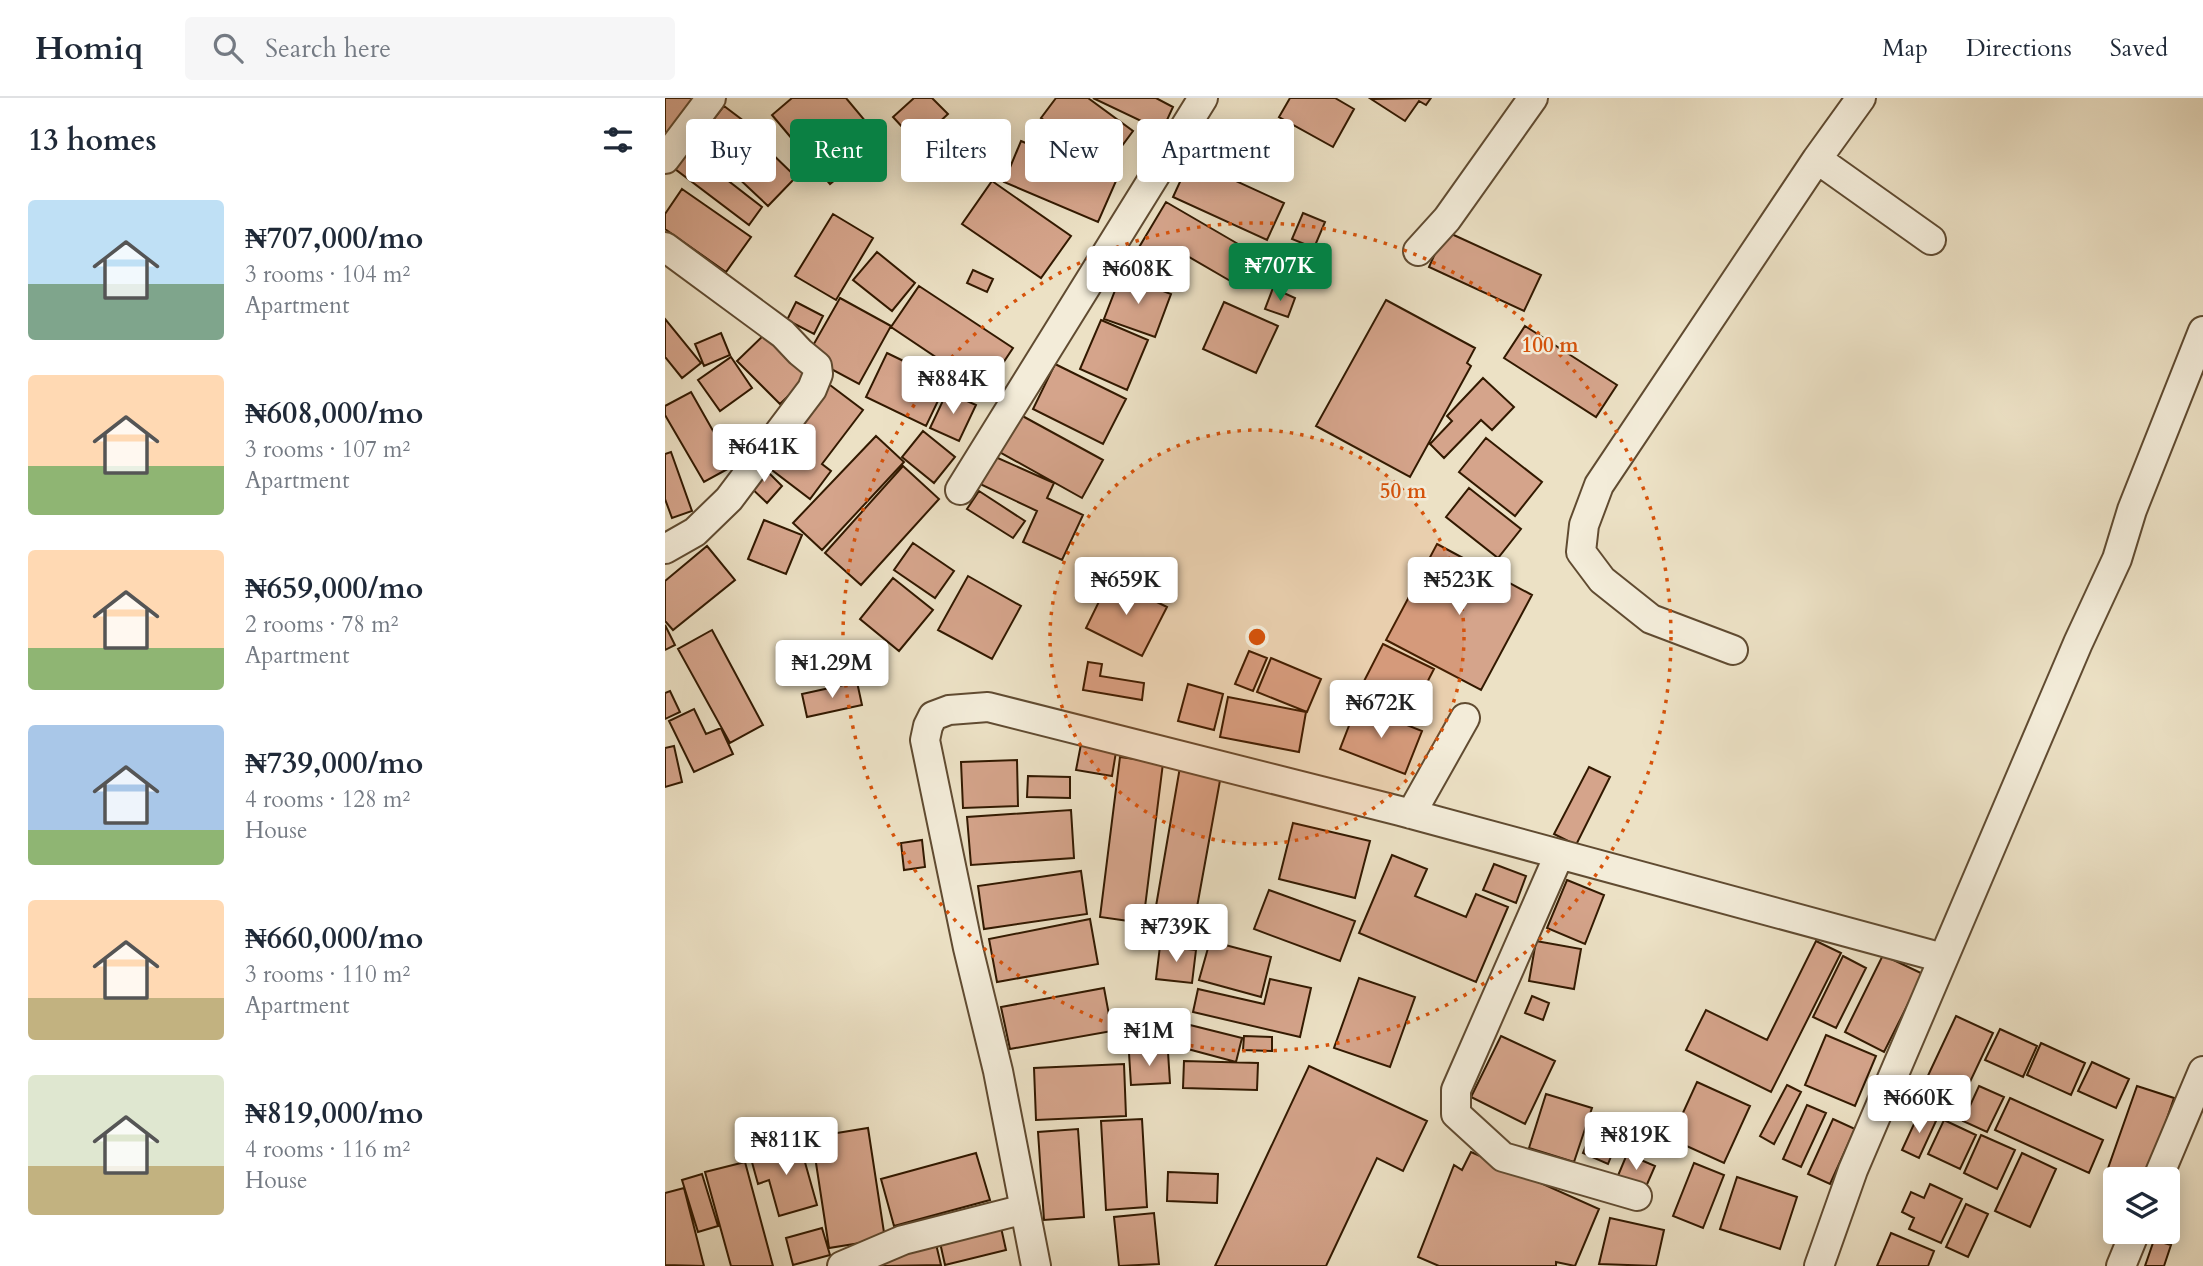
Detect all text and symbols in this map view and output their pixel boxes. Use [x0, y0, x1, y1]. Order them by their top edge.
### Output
search box [185, 17, 675, 80]
text: Homiq [35, 26, 143, 71]
icon: search [209, 29, 247, 67]
text: Search here [265, 31, 391, 66]
text: Map [1882, 32, 1928, 65]
text: Directions [1966, 32, 2072, 65]
text: Saved [2110, 32, 2168, 65]
chip: Buy [686, 119, 776, 182]
chip: Rent [790, 119, 887, 182]
chip: Filters [901, 119, 1011, 182]
chip: New [1025, 119, 1123, 182]
chip: Apartment [1137, 119, 1294, 182]
text: 13 homes [28, 120, 157, 161]
icon: filters [599, 121, 637, 159]
text: ₦707,000/mo [245, 218, 423, 259]
icon: home [84, 228, 168, 312]
pin: ₦707K [1231, 244, 1329, 303]
pin: ₦608K [1089, 246, 1187, 306]
text: ₦707K [1245, 250, 1315, 281]
text: ₦608K [1103, 253, 1173, 284]
text: 3 rooms · 104 m² [245, 259, 410, 290]
text: Apartment [245, 290, 349, 321]
text: 100 m [1521, 331, 1579, 360]
pin: ₦884K [904, 356, 1002, 416]
text: ₦884K [918, 363, 988, 394]
text: ₦608,000/mo [245, 393, 423, 434]
icon: home [84, 403, 168, 487]
pin: ₦641K [715, 424, 813, 484]
text: ₦641K [729, 431, 799, 462]
text: 3 rooms · 107 m² [245, 434, 410, 465]
text: Apartment [245, 465, 349, 496]
text: 50 m [1380, 477, 1427, 506]
pin: ₦659K [1077, 558, 1175, 617]
pin: ₦523K [1410, 558, 1508, 617]
text: ₦659K [1091, 564, 1161, 595]
text: ₦523K [1424, 564, 1494, 595]
text: ₦659,000/mo [245, 568, 423, 609]
icon: home [84, 578, 168, 662]
text: 2 rooms · 78 m² [245, 609, 398, 640]
centre of rings [1245, 625, 1269, 649]
text: Apartment [245, 640, 349, 671]
pin: ₦1.29M [775, 640, 889, 700]
text: ₦1.29M [792, 647, 872, 678]
pin: ₦672K [1332, 680, 1430, 740]
text: ₦672K [1346, 687, 1416, 718]
text: ₦739,000/mo [245, 743, 423, 784]
icon: home [84, 753, 168, 837]
text: 4 rooms · 128 m² [245, 784, 410, 815]
text: House [245, 815, 307, 846]
pin: ₦739K [1127, 904, 1225, 964]
text: ₦739K [1141, 911, 1211, 942]
text: ₦660,000/mo [245, 918, 423, 959]
icon: home [84, 928, 168, 1012]
text: 3 rooms · 110 m² [245, 959, 410, 990]
text: Apartment [245, 990, 349, 1021]
pin: ₦1M [1115, 1009, 1183, 1068]
text: ₦1M [1124, 1015, 1174, 1046]
pin: ₦660K [1870, 1076, 1968, 1135]
text: ₦660K [1884, 1082, 1954, 1113]
text: ₦819,000/mo [245, 1093, 423, 1134]
icon: home [84, 1103, 168, 1187]
pin: ₦819K [1587, 1112, 1685, 1172]
pin: ₦811K [737, 1118, 835, 1177]
text: ₦819K [1601, 1119, 1671, 1150]
text: ₦811K [751, 1124, 821, 1155]
text: 4 rooms · 116 m² [245, 1134, 410, 1165]
text: House [245, 1165, 307, 1196]
map controls [2103, 1167, 2180, 1244]
button: layers [2103, 1167, 2180, 1244]

